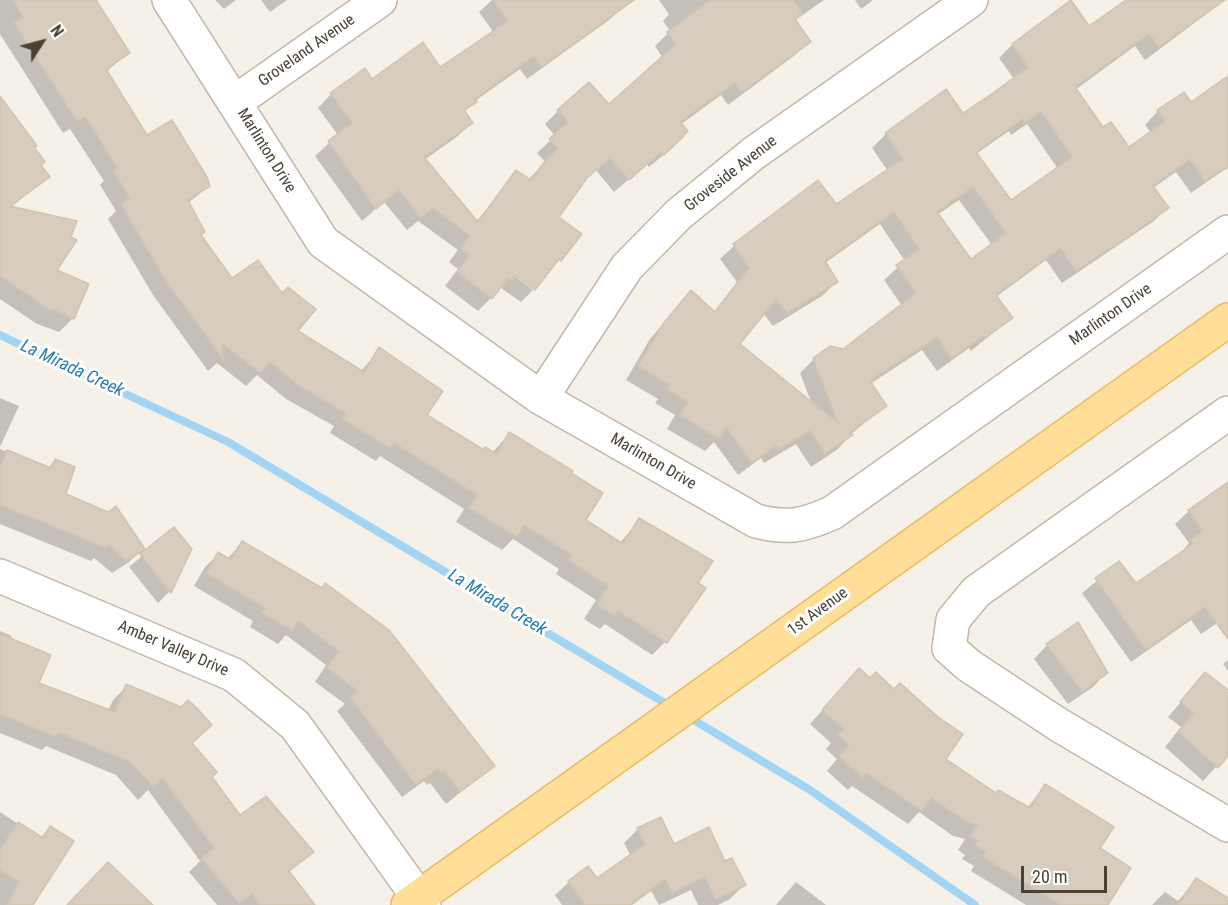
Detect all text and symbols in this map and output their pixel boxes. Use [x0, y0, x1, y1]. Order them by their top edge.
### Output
street label: Groveland Avenue [255, 11, 359, 91]
north arrow [12, 12, 72, 72]
text: N [46, 22, 68, 41]
street label: Marlinton Drive [233, 105, 299, 197]
street label: Groveside Avenue [681, 132, 781, 216]
street label: Marlinton Drive [1066, 280, 1156, 350]
water label: La Mirada Creek [17, 336, 127, 402]
street label: Marlinton Drive [607, 430, 699, 494]
water label: La Mirada Creek [444, 565, 550, 641]
street label: 1st Avenue [784, 584, 852, 640]
street label: Amber Valley Drive [115, 617, 231, 681]
scale bar [1024, 854, 1110, 892]
text: 20 m [1032, 866, 1067, 887]

